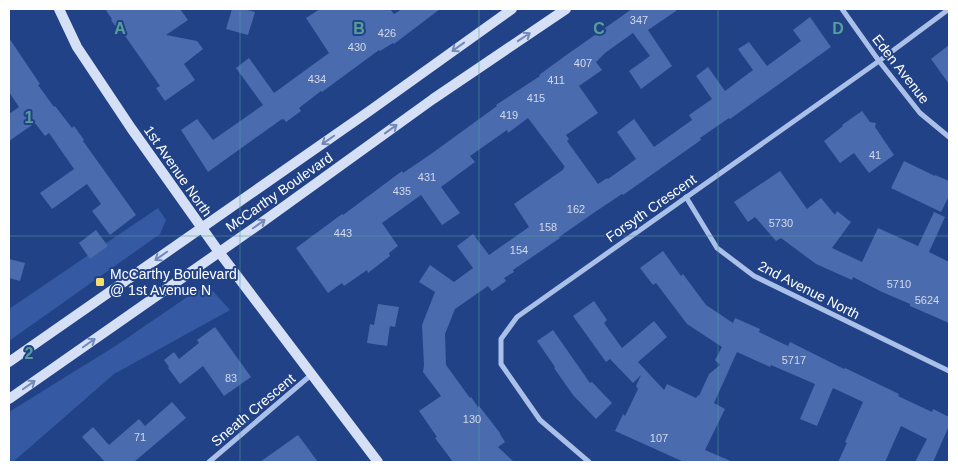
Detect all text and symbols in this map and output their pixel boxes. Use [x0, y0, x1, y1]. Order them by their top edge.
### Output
house number: 347 [630, 14, 648, 26]
text: A [114, 20, 126, 37]
text: B [353, 20, 365, 37]
text: C [593, 20, 605, 37]
text: D [832, 20, 844, 37]
house number: 426 [378, 27, 396, 39]
street label: Eden Avenue [869, 31, 933, 107]
one-way arrow [517, 32, 531, 42]
house number: 430 [348, 41, 366, 53]
one-way arrow [452, 42, 465, 53]
house number: 407 [574, 57, 592, 69]
house number: 434 [308, 73, 326, 85]
house number: 411 [547, 74, 565, 86]
house number: 415 [527, 92, 545, 104]
text: 1 [25, 109, 34, 126]
house number: 419 [500, 109, 518, 121]
street label: 1st Avenue North [141, 123, 215, 219]
one-way arrow [384, 124, 398, 134]
one-way arrow [321, 135, 335, 145]
street label: McCarthy Boulevard [222, 149, 336, 235]
house number: 41 [869, 149, 881, 161]
house number: 431 [418, 171, 436, 183]
street label: Forsyth Crescent [603, 171, 699, 245]
house number: 435 [393, 185, 411, 197]
house number: 162 [567, 203, 585, 215]
house number: 5730 [769, 217, 793, 229]
one-way arrow [252, 219, 266, 229]
house number: 158 [539, 221, 557, 233]
house number: 443 [334, 227, 352, 239]
house number: 154 [510, 244, 528, 256]
one-way arrow [155, 251, 169, 261]
street label: 2nd Avenue North [756, 257, 862, 323]
place label: McCarthy Boulevard @ 1st Avenue N [110, 266, 237, 298]
marker: McCarthy Boulevard @ 1st Avenue N [94, 276, 106, 288]
house number: 5710 [887, 278, 911, 290]
house number: 5624 [915, 294, 939, 306]
one-way arrow [81, 338, 95, 348]
text: 2 [25, 345, 34, 362]
house number: 5717 [782, 354, 806, 366]
street label: Sneath Crescent [208, 370, 298, 450]
house number: 83 [225, 372, 237, 384]
one-way arrow [22, 380, 36, 390]
house number: 130 [463, 413, 481, 425]
house number: 71 [134, 431, 146, 443]
house number: 107 [650, 432, 668, 444]

